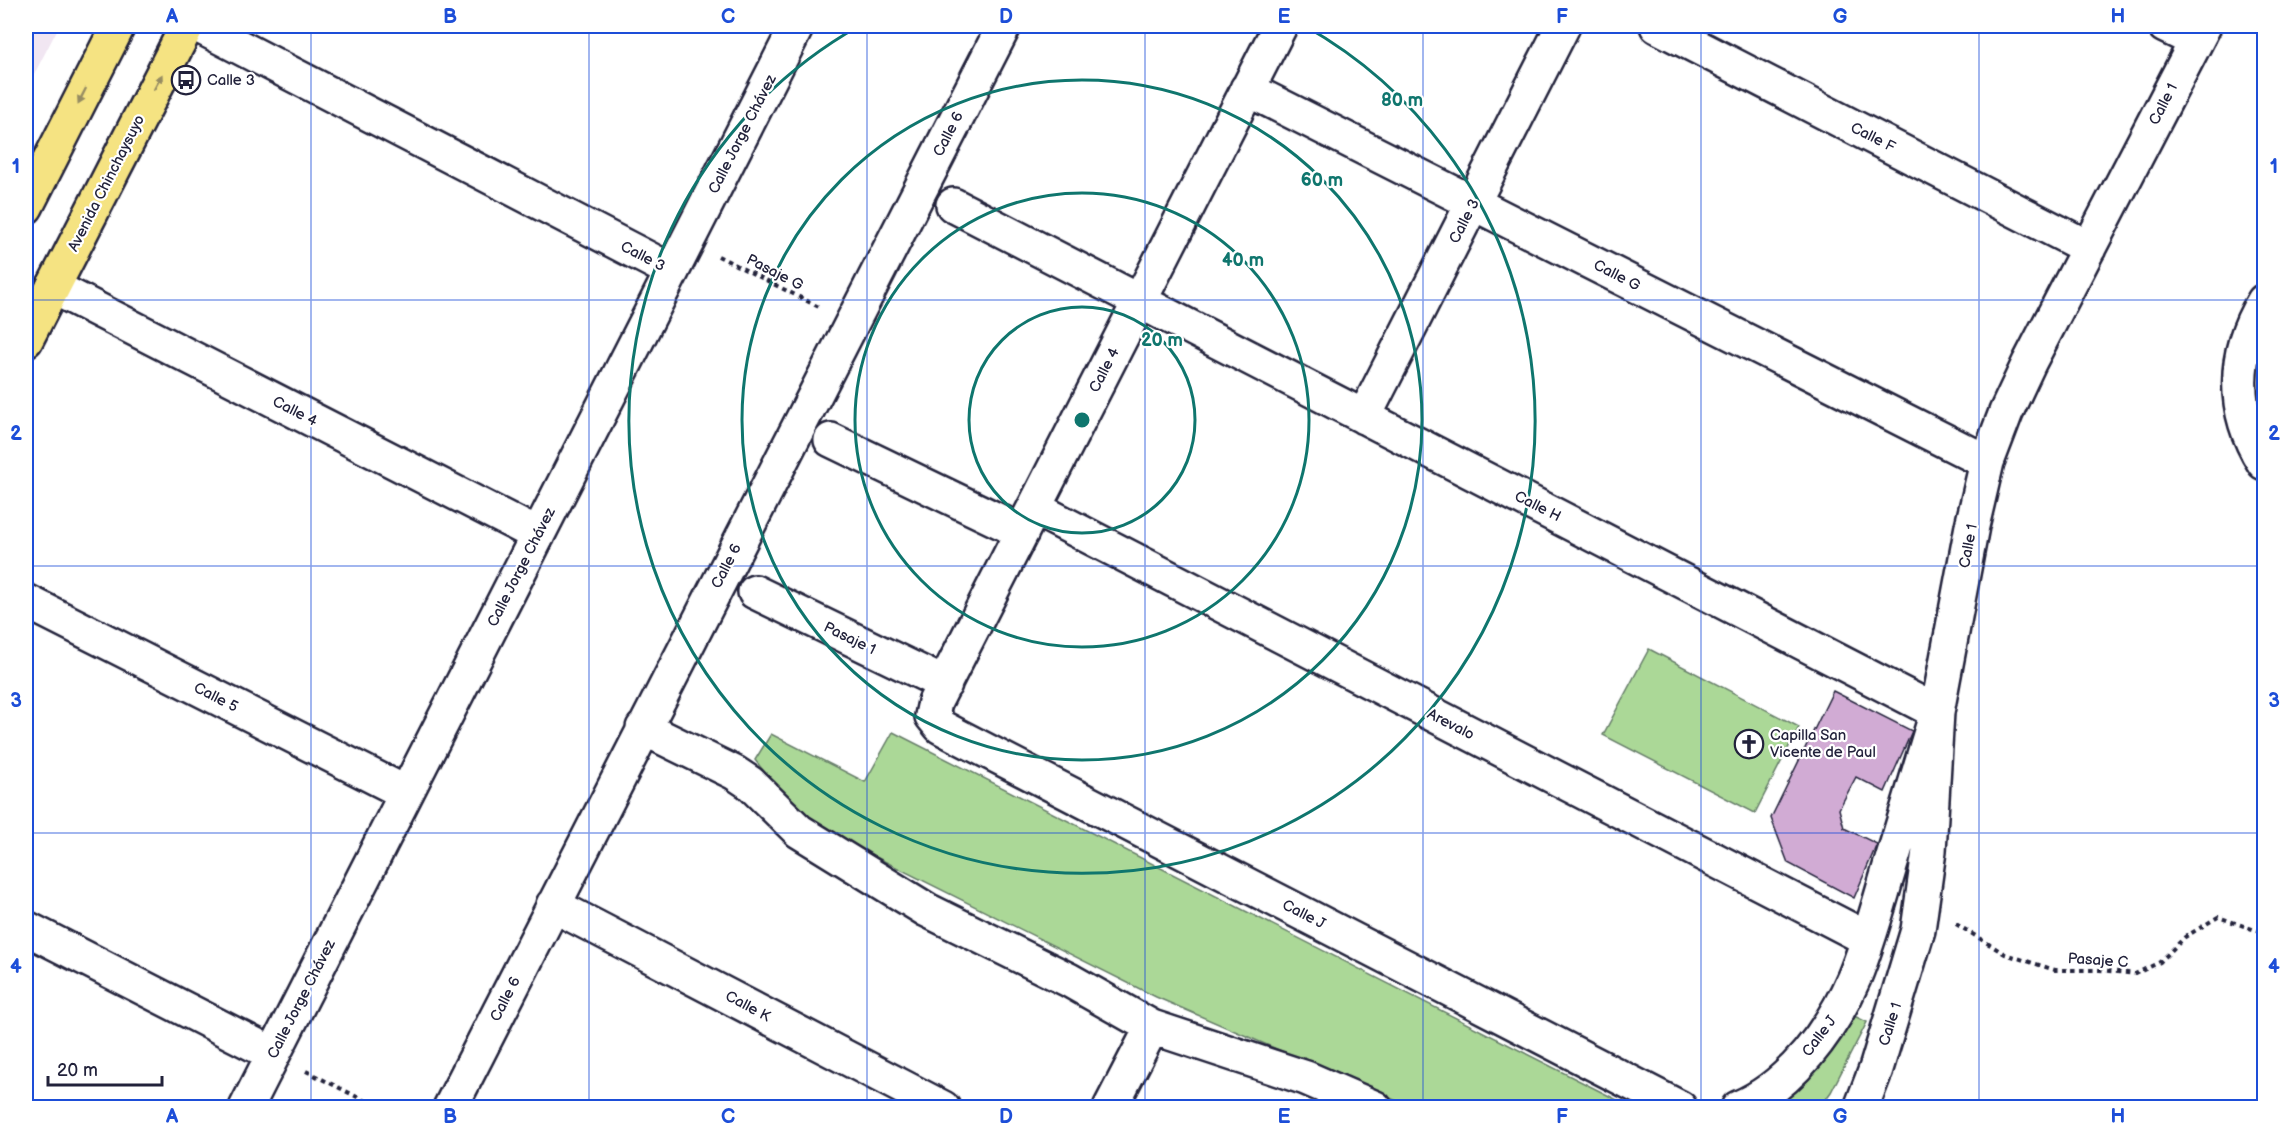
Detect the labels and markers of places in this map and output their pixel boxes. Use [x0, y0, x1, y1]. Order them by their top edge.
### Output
bus stop icon: Calle 3 [170, 64, 202, 96]
place label: Calle 3 [207, 71, 255, 90]
centre of rings [1072, 410, 1092, 430]
place label: Capilla San Vicente de Paul [1770, 726, 1876, 762]
church icon: Capilla San Vicente de Paul [1733, 728, 1765, 760]

